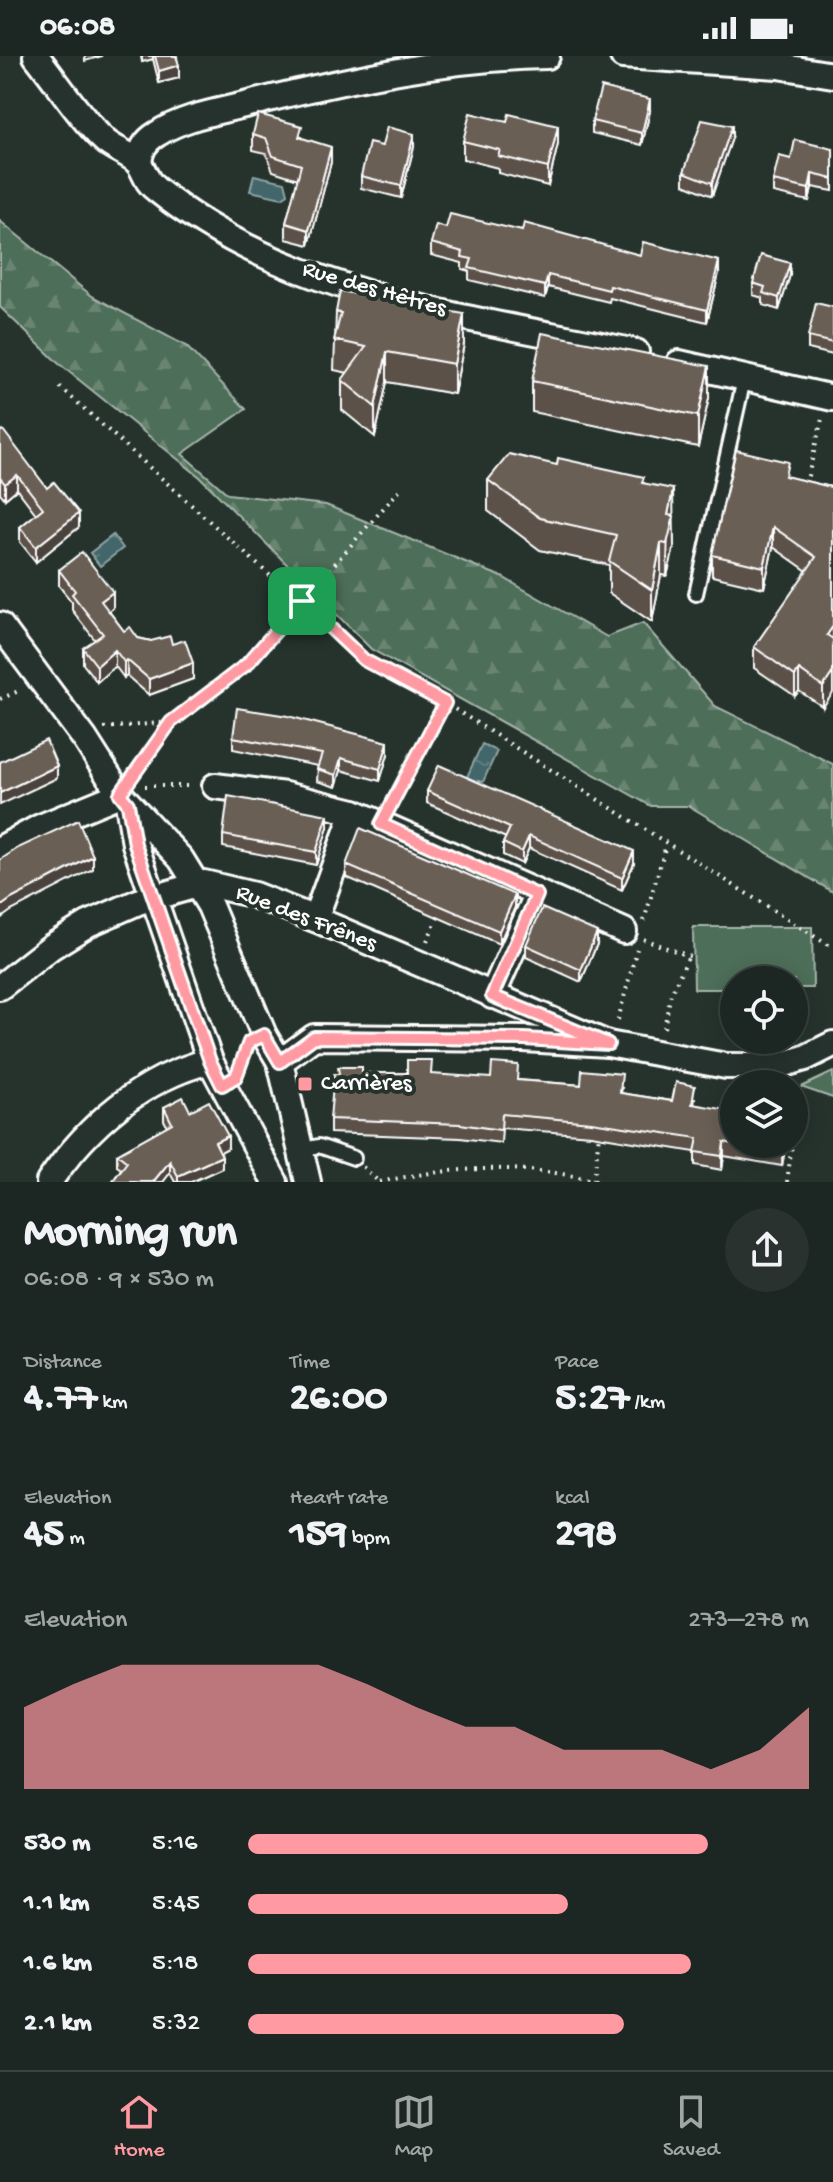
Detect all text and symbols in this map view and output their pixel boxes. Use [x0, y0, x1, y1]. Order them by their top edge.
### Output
text: 06:08 [40, 11, 115, 46]
street label: Rue des Hêtres [299, 256, 450, 325]
pin [268, 567, 336, 635]
icon: arrive [280, 579, 324, 623]
street label: Rue des Frênes [231, 879, 382, 960]
map controls [720, 966, 808, 1158]
button: locate [720, 966, 808, 1054]
place label: Carrières [321, 1070, 413, 1099]
button: layers [720, 1070, 808, 1158]
marker: Carrières [296, 1075, 314, 1093]
button: share [725, 1208, 809, 1292]
text: Morning run [24, 1209, 237, 1261]
text: 06:08 · 9 × 530 m [24, 1265, 214, 1296]
text: Distance [24, 1350, 102, 1376]
text: Time [290, 1350, 330, 1376]
text: Pace [555, 1350, 599, 1376]
text: 4.77 [24, 1376, 97, 1423]
text: 26:00 [290, 1376, 388, 1423]
text: 5:27 [555, 1376, 629, 1423]
text: km [97, 1390, 128, 1416]
text: /km [629, 1390, 665, 1416]
text: Elevation [24, 1486, 111, 1512]
text: Heart rate [290, 1486, 388, 1512]
text: kcal [555, 1486, 590, 1512]
text: 45 [24, 1512, 64, 1559]
text: 159 [290, 1512, 347, 1559]
text: 298 [555, 1512, 617, 1559]
text: m [64, 1526, 85, 1552]
text: bpm [347, 1526, 390, 1552]
text: Elevation [24, 1606, 127, 1637]
text: 273–278 m [688, 1606, 809, 1637]
text: 530 m [24, 1829, 91, 1860]
text: 5:16 [152, 1829, 198, 1860]
text: 1.1 km [24, 1889, 89, 1920]
text: 5:45 [152, 1889, 200, 1920]
text: 1.6 km [24, 1949, 92, 1980]
text: 5:18 [152, 1949, 199, 1980]
text: 2.1 km [24, 2009, 92, 2040]
text: 5:32 [152, 2009, 200, 2040]
tab: Home [114, 2090, 165, 2164]
tab: Map [392, 2090, 436, 2164]
tab: Saved [663, 2090, 719, 2164]

